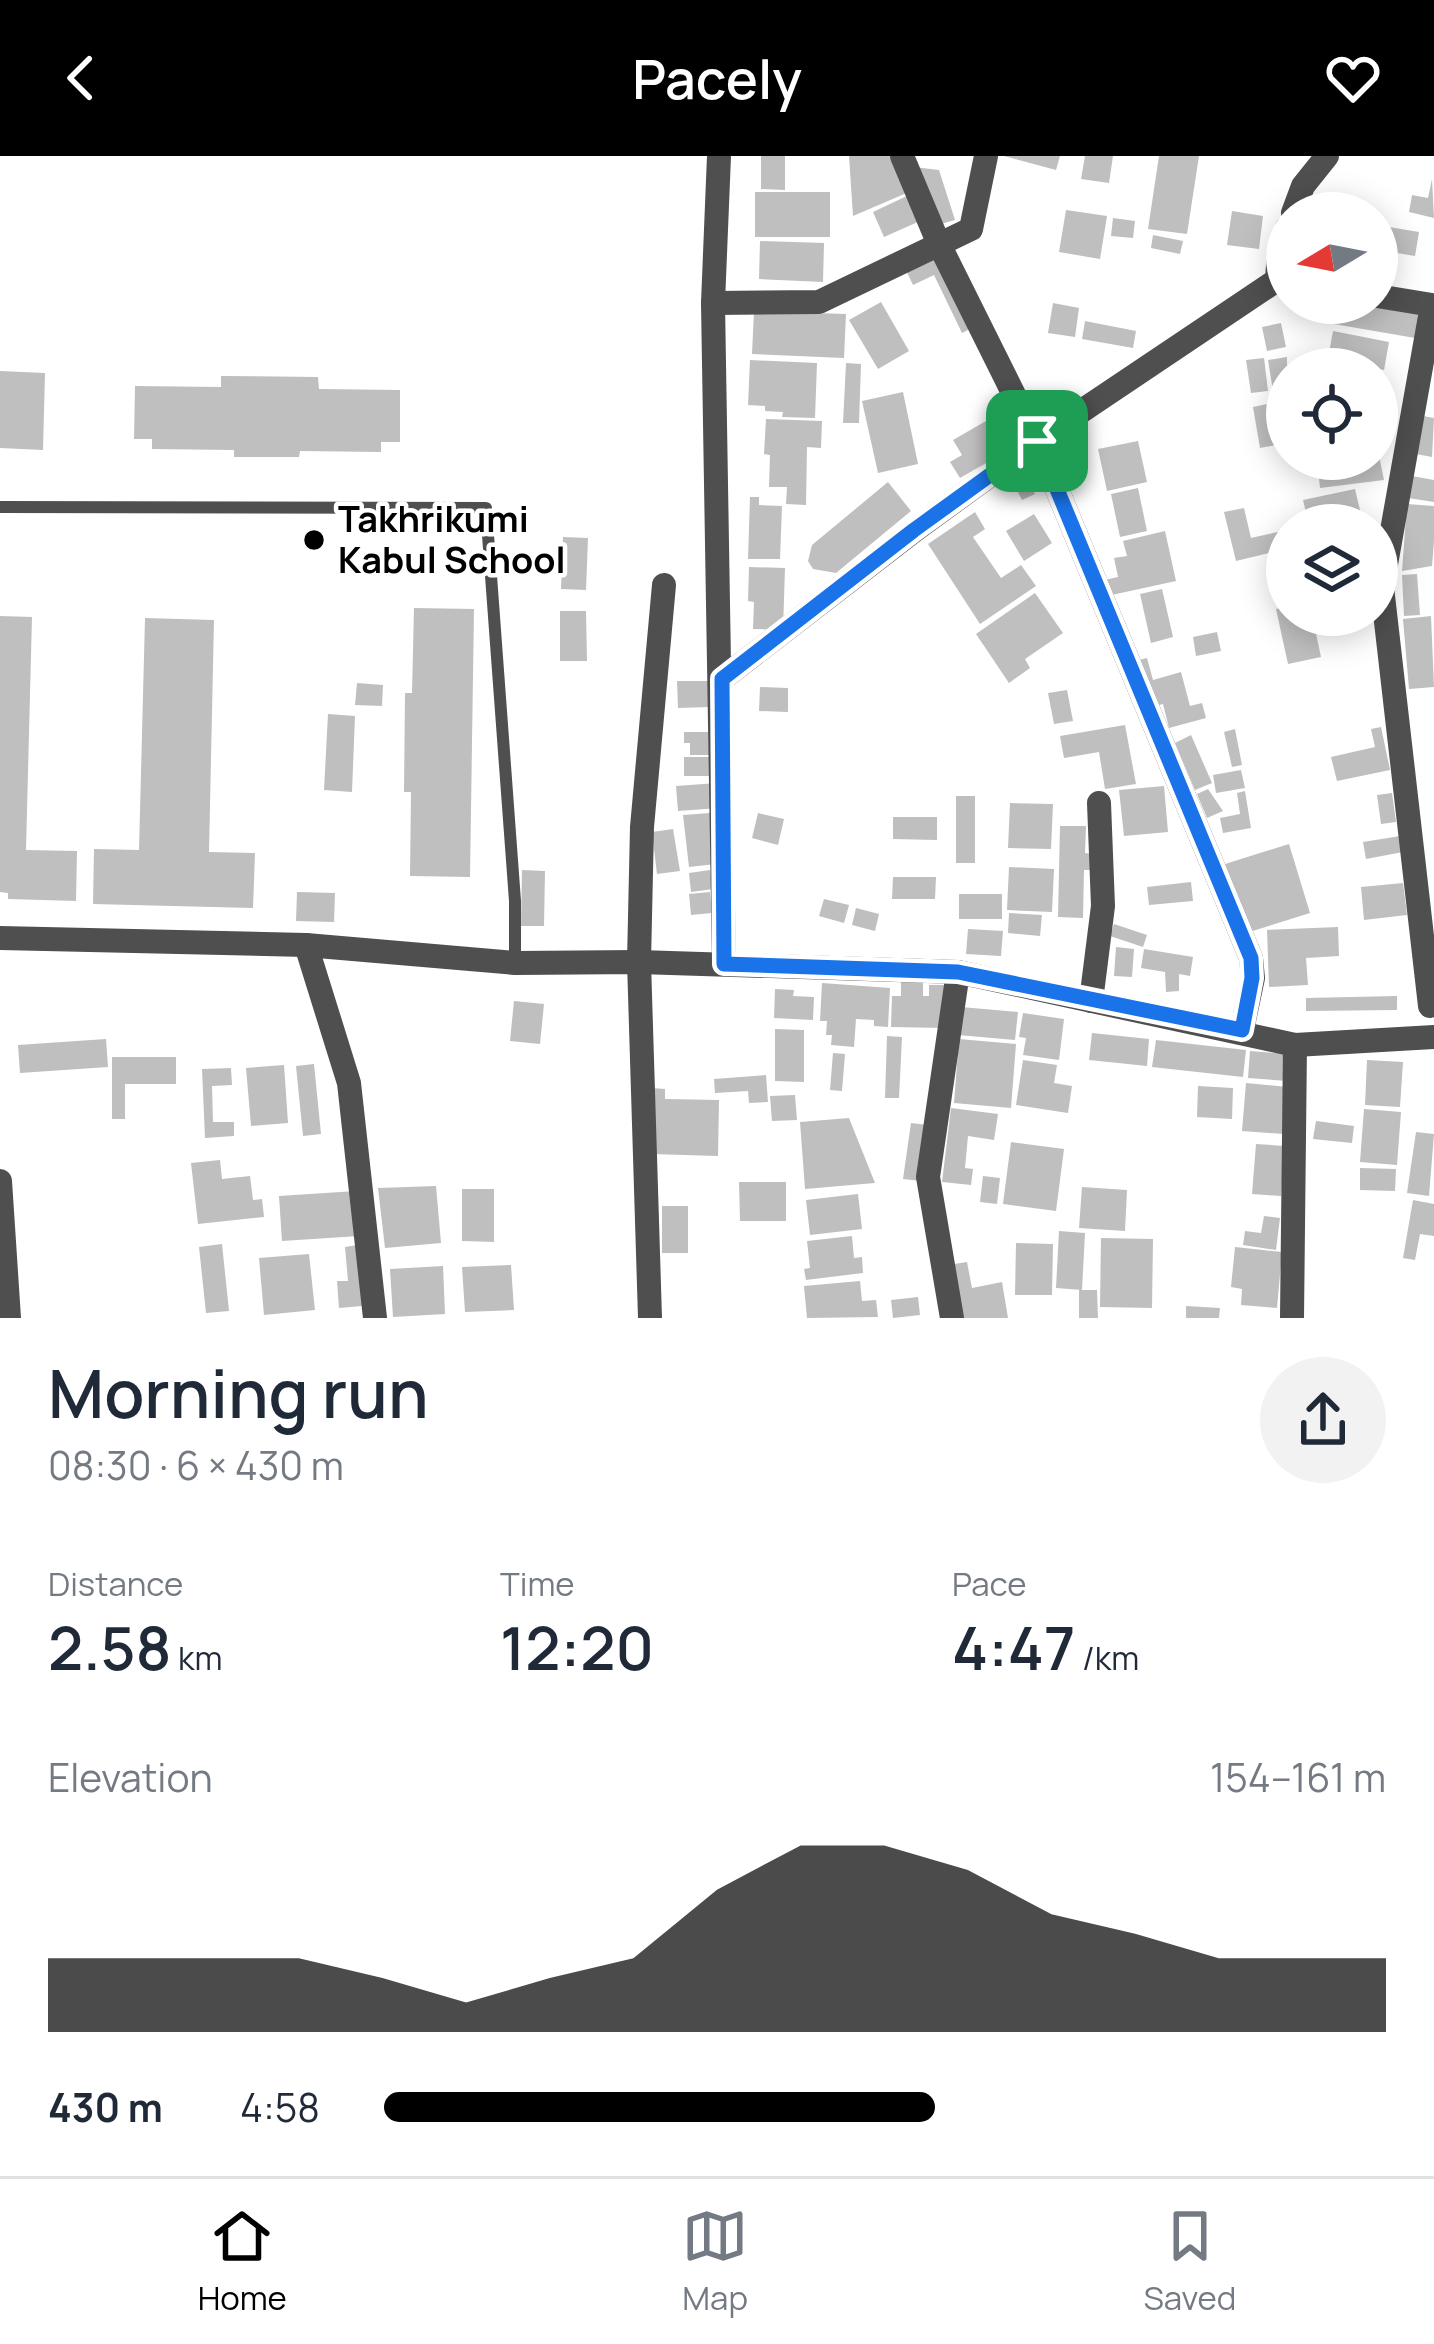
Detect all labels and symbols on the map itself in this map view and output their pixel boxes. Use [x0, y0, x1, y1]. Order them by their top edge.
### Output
north arrow [1266, 192, 1398, 324]
pin [986, 390, 1088, 492]
place label: Takhrikumi Kabul School [338, 494, 566, 584]
marker: Takhrikumi Kabul School [301, 527, 327, 553]

